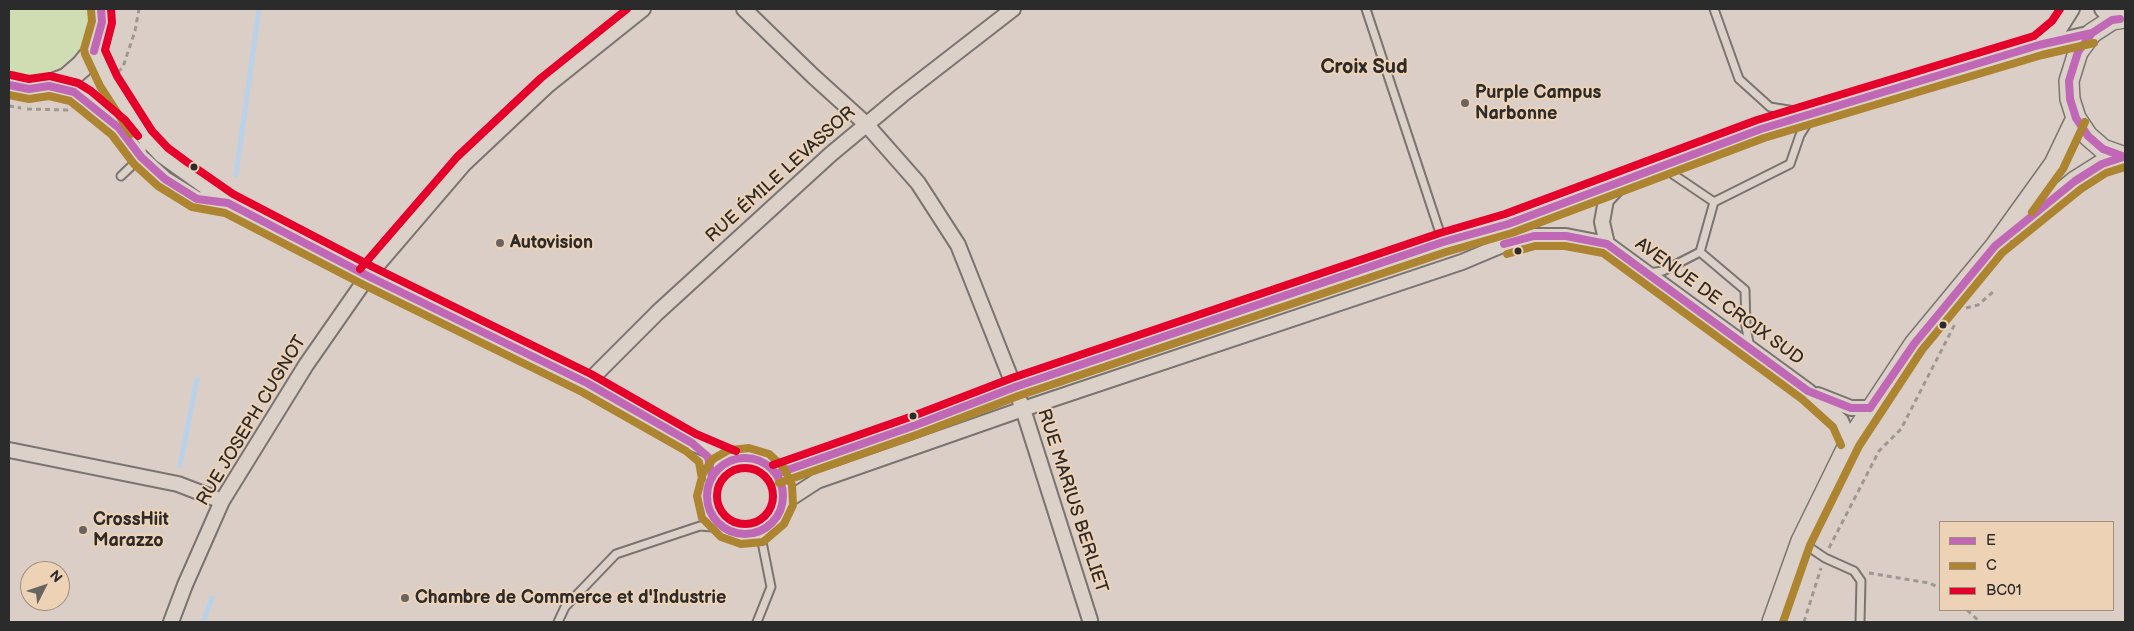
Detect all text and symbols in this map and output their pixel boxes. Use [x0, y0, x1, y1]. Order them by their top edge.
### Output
district label: Croix Sud [1320, 56, 1408, 80]
place label: Purple Campus Narbonne [1475, 82, 1601, 125]
marker: Purple Campus Narbonne [1459, 97, 1471, 109]
street label: RUE ÉMILE LEVASSOR [702, 102, 860, 248]
unlabelled marker [189, 162, 199, 172]
place label: Autovision [510, 232, 593, 254]
street label: AVENUE DE CROIX SUD [1631, 234, 1807, 370]
marker: Autovision [494, 237, 506, 249]
unlabelled marker [1513, 246, 1523, 256]
unlabelled marker [1938, 320, 1948, 330]
street label: RUE JOSEPH CUGNOT [193, 332, 311, 510]
street label: RUE MARIUS BERLIET [1032, 406, 1112, 596]
unlabelled marker [908, 411, 918, 421]
place label: CrossHiit Marazzo [93, 509, 169, 552]
legend [1939, 521, 2114, 611]
marker: CrossHiit Marazzo [77, 524, 89, 536]
text: E [1986, 531, 1996, 550]
text: C [1986, 556, 1997, 575]
north arrow [20, 561, 70, 611]
text: N [46, 567, 66, 586]
text: BC01 [1986, 581, 2022, 600]
place label: Chambre de Commerce et d'Industrie [415, 587, 726, 609]
marker: Chambre de Commerce et d'Industrie [399, 592, 411, 604]

